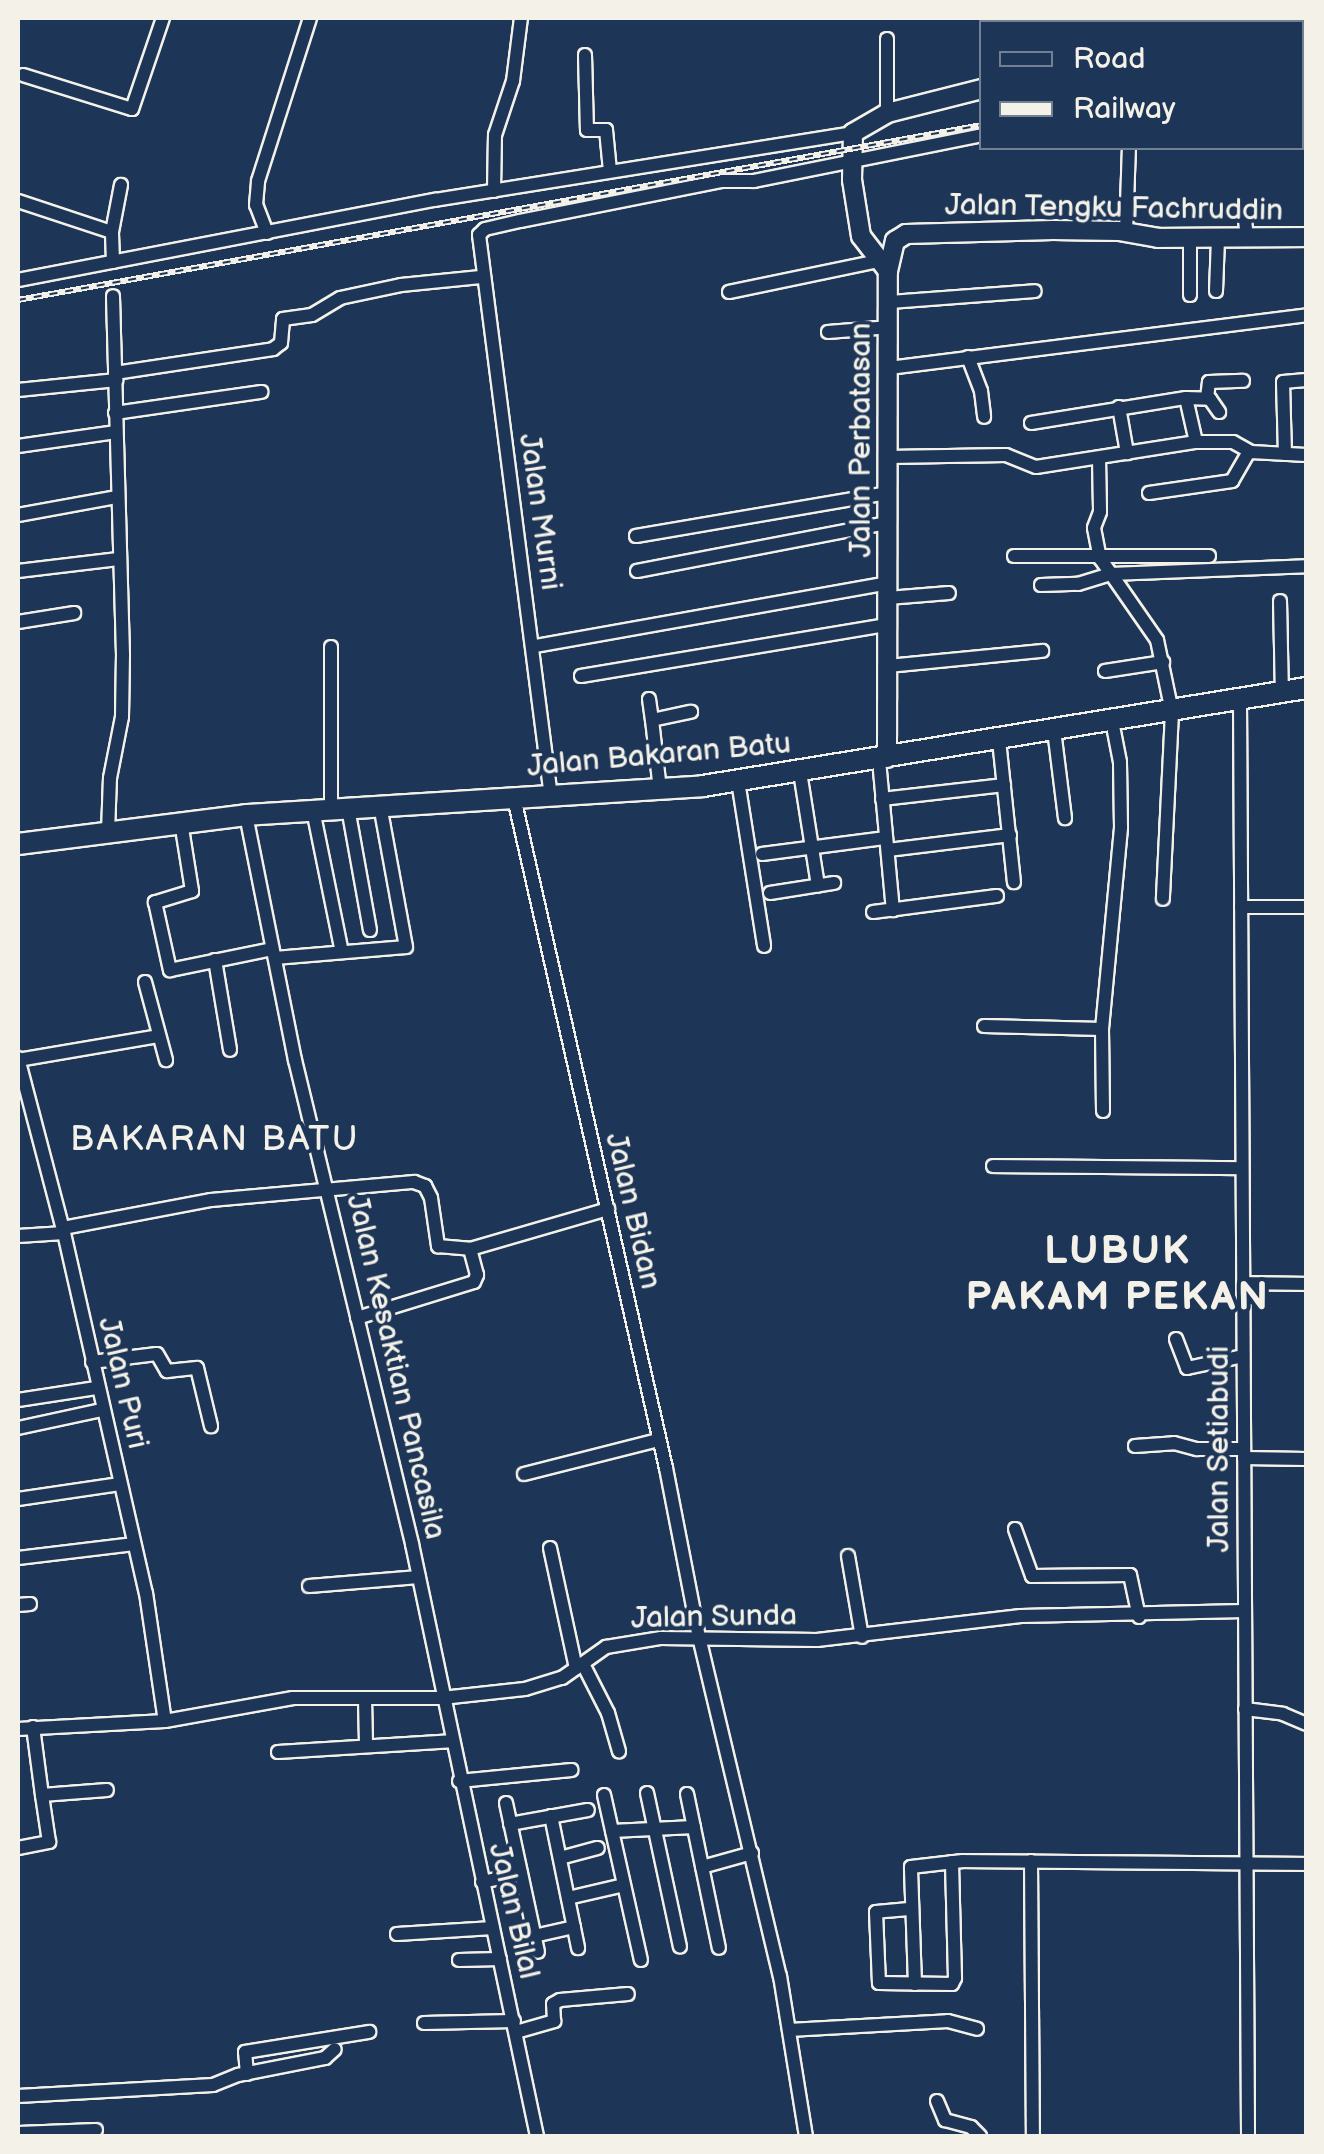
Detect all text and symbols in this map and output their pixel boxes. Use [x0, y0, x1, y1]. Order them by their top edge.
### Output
legend [979, 20, 1304, 150]
text: Road [1073, 41, 1146, 77]
text: Railway [1073, 91, 1175, 127]
street label: Jalan Tengku Fachruddin [944, 187, 1284, 229]
street label: Jalan Perbatasan [843, 323, 879, 557]
street label: Jalan Murni [511, 431, 569, 593]
street label: Jalan Bakaran Batu [526, 726, 792, 784]
district label: BAKARAN BATU [70, 1119, 360, 1161]
street label: Jalan Bidan [598, 1129, 668, 1293]
street label: Jalan Kesaktian Pancasila [339, 1191, 453, 1543]
district label: LUBUK PAKAM PEKAN [966, 1227, 1270, 1321]
street label: Jalan Puri [90, 1314, 156, 1452]
street label: Jalan Setiabudi [1201, 1345, 1237, 1553]
street label: Jalan Sunda [630, 1598, 798, 1636]
street label: Jalan Bilal [481, 1840, 547, 1982]

